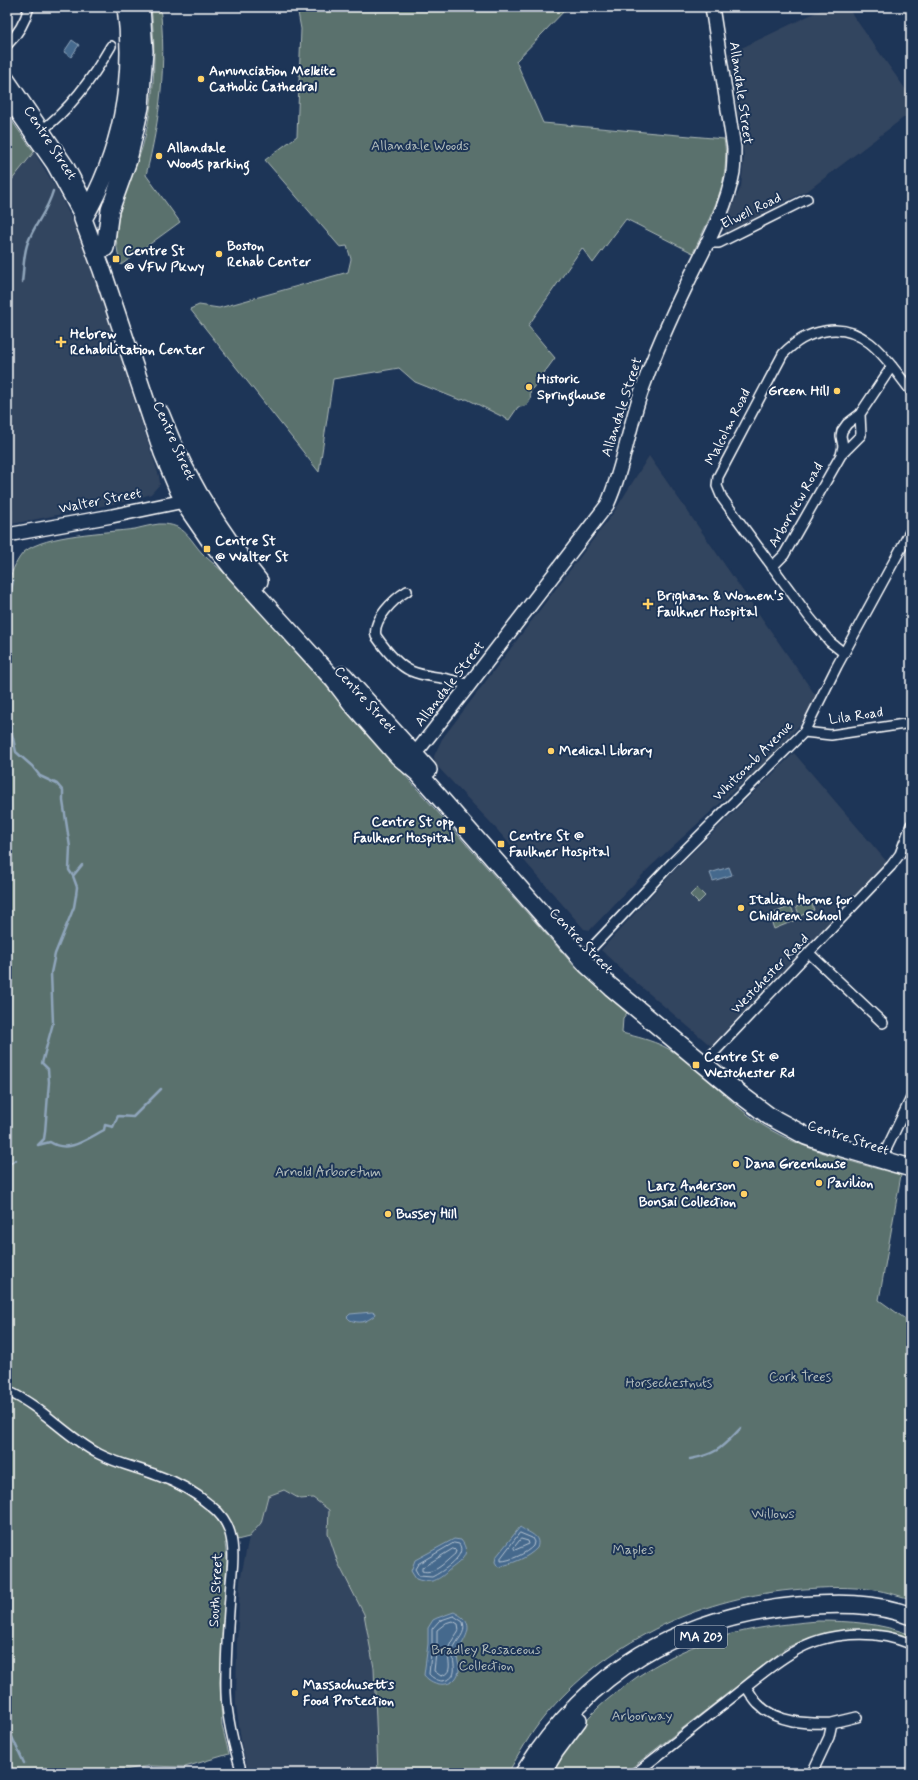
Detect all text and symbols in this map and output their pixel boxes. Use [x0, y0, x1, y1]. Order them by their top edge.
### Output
street label: Allandale Street [725, 41, 757, 146]
place label: Annunciation Melkite Catholic Cathedral [209, 62, 336, 96]
marker: Annunciation Melkite Catholic Cathedral [196, 74, 206, 84]
street label: Centre Street [19, 103, 81, 183]
park label: Allandale Woods [371, 137, 469, 155]
place label: Allandale Woods parking [166, 139, 250, 176]
marker: Allandale Woods parking [154, 151, 164, 161]
street label: Elwell Road [718, 189, 784, 233]
place label: Boston Rehab Center [227, 237, 311, 271]
place label: Centre St @ VFW Pkwy [124, 242, 205, 276]
marker: Boston Rehab Center [214, 249, 224, 259]
marker: Centre St @ VFW Pkwy [111, 254, 121, 264]
place label: Hebrew Rehabilitation Center [70, 325, 205, 359]
marker: Hebrew Rehabilitation Center [55, 336, 67, 348]
street label: Allandale Street [597, 355, 647, 459]
place label: Historic Springhouse [537, 370, 606, 407]
marker: Historic Springhouse [524, 382, 534, 392]
place label: Green Hill [768, 382, 829, 400]
street label: Malcolm Road [701, 386, 755, 468]
marker: Green Hill [832, 386, 842, 396]
street label: Centre Street [149, 399, 199, 483]
street label: Arborview Road [764, 459, 828, 551]
street label: Walter Street [57, 484, 143, 518]
place label: Centre St @ Walter St [215, 532, 289, 566]
marker: Centre St @ Walter St [202, 544, 212, 554]
place label: Brigham & Women's Faulkner Hospital [657, 587, 784, 621]
marker: Brigham & Women's Faulkner Hospital [642, 598, 654, 610]
street label: Allandale Street [411, 637, 489, 730]
street label: Centre Street [330, 662, 400, 738]
street label: Lila Road [828, 703, 884, 729]
street label: Whitcomb Avenue [709, 717, 797, 805]
place label: Medical Library [559, 742, 653, 760]
marker: Medical Library [546, 746, 556, 756]
place label: Centre St opp Faulkner Hospital [353, 813, 454, 847]
marker: Centre St opp Faulkner Hospital [457, 825, 467, 835]
place label: Centre St @ Faulkner Hospital [509, 827, 610, 861]
marker: Centre St @ Faulkner Hospital [496, 839, 506, 849]
place label: Italian Home for Children School [749, 891, 853, 925]
marker: Italian Home for Children School [736, 903, 746, 913]
street label: Centre Street [545, 904, 617, 978]
street label: Westchester Road [727, 930, 813, 1018]
place label: Centre St @ Westchester Rd [703, 1048, 795, 1082]
marker: Centre St @ Westchester Rd [691, 1060, 701, 1070]
street label: Centre Street [805, 1116, 891, 1160]
place label: Dana Greenhouse [744, 1155, 846, 1173]
marker: Dana Greenhouse [731, 1159, 741, 1169]
park label: Arnold Arboretum [275, 1163, 381, 1181]
place label: Pavilion [827, 1174, 873, 1192]
place label: Larz Anderson Bonsai Collection [639, 1177, 736, 1211]
marker: Pavilion [814, 1178, 824, 1188]
marker: Larz Anderson Bonsai Collection [739, 1189, 749, 1199]
place label: Bussey Hill [396, 1205, 457, 1223]
marker: Bussey Hill [383, 1209, 393, 1219]
park label: Cork Trees [769, 1368, 832, 1386]
park label: Horsechestnuts [626, 1374, 713, 1392]
park label: Willows [751, 1505, 795, 1523]
park label: Maples [612, 1541, 654, 1559]
street label: South Street [205, 1552, 227, 1628]
road number: MA 203 [675, 1626, 727, 1648]
park label: Bradley Rosaceous Collection [431, 1641, 541, 1675]
place label: Massachusetts Food Protection [303, 1676, 395, 1710]
marker: Massachusetts Food Protection [290, 1688, 300, 1698]
park label: Arborway [612, 1707, 672, 1725]

